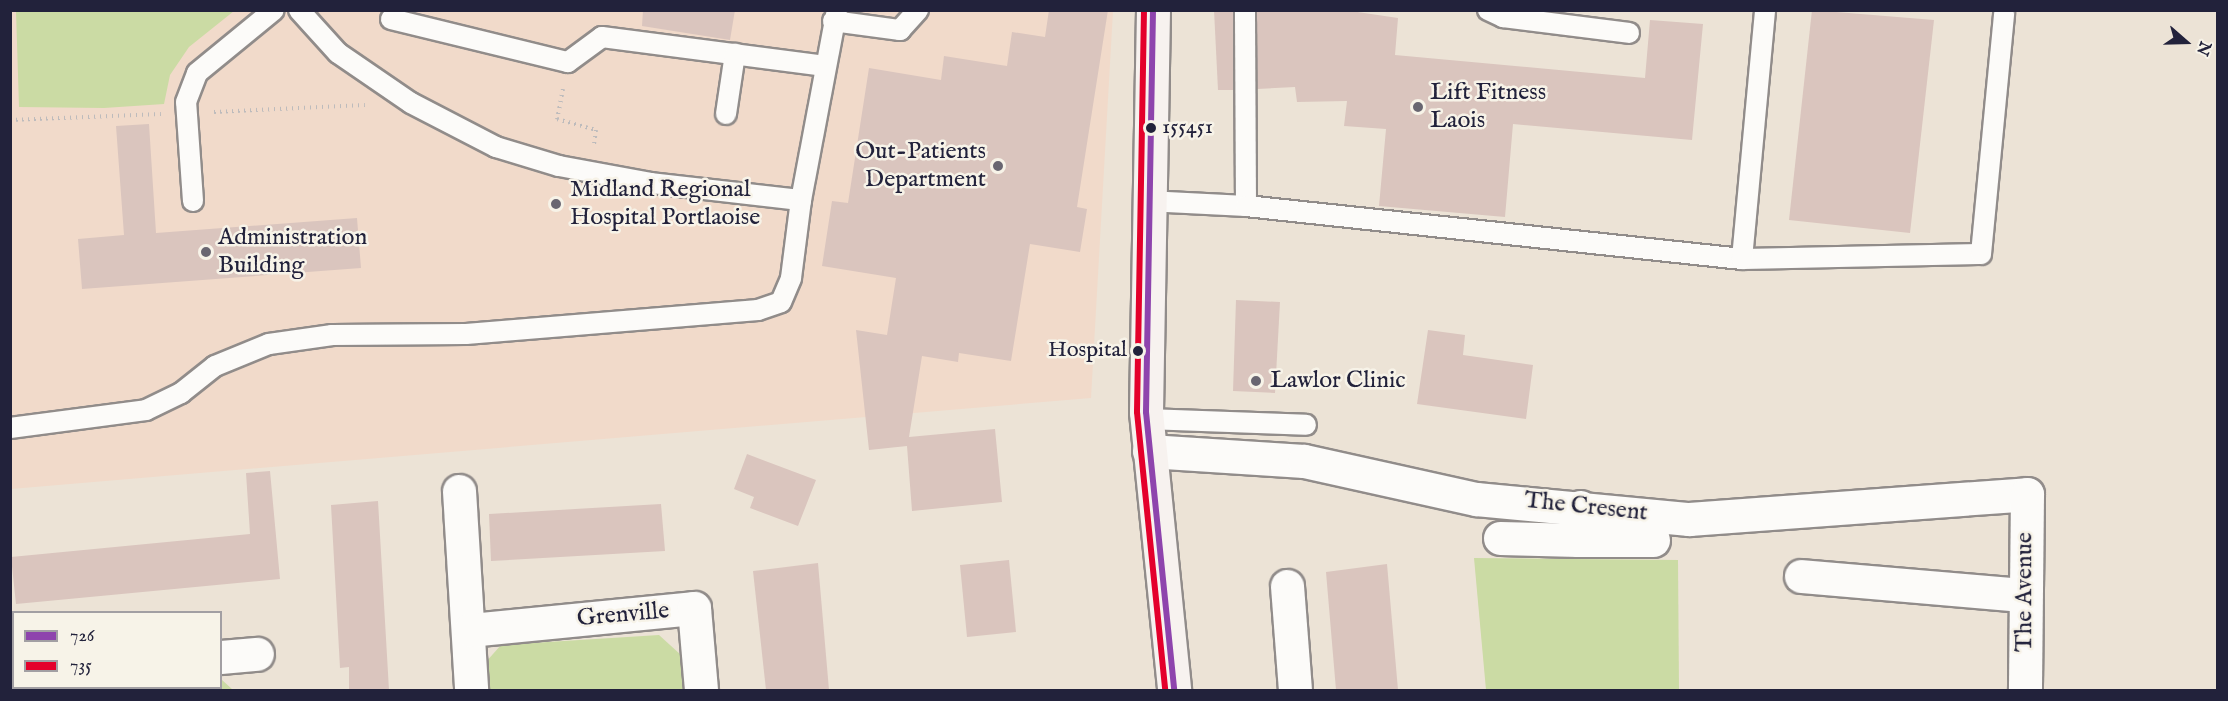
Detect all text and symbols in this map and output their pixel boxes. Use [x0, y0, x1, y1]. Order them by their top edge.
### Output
north arrow [2156, 12, 2216, 72]
text: N [2191, 38, 2215, 58]
place label: Lift Fitness Laois [1430, 79, 1546, 135]
marker: Lift Fitness Laois [1411, 100, 1425, 114]
place label: 155451 [1162, 115, 1213, 141]
marker: 155451 [1145, 122, 1157, 134]
place label: Out-Patients Department [855, 138, 986, 194]
marker: Out-Patients Department [991, 159, 1005, 173]
place label: Midland Regional Hospital Portlaoise [570, 176, 760, 232]
marker: Midland Regional Hospital Portlaoise [547, 195, 565, 213]
place label: Administration Building [218, 224, 367, 280]
marker: Administration Building [199, 245, 213, 259]
place label: Hospital [1048, 338, 1127, 364]
marker: Hospital [1132, 345, 1144, 357]
place label: Lawlor Clinic [1270, 367, 1406, 395]
marker: Lawlor Clinic [1247, 372, 1265, 390]
street label: The Cresent [1523, 486, 1649, 528]
street label: The Avenue [2011, 532, 2039, 652]
street label: Grenville [576, 597, 670, 633]
legend [12, 611, 222, 689]
text: 726 [70, 625, 94, 648]
text: 735 [70, 655, 92, 678]

